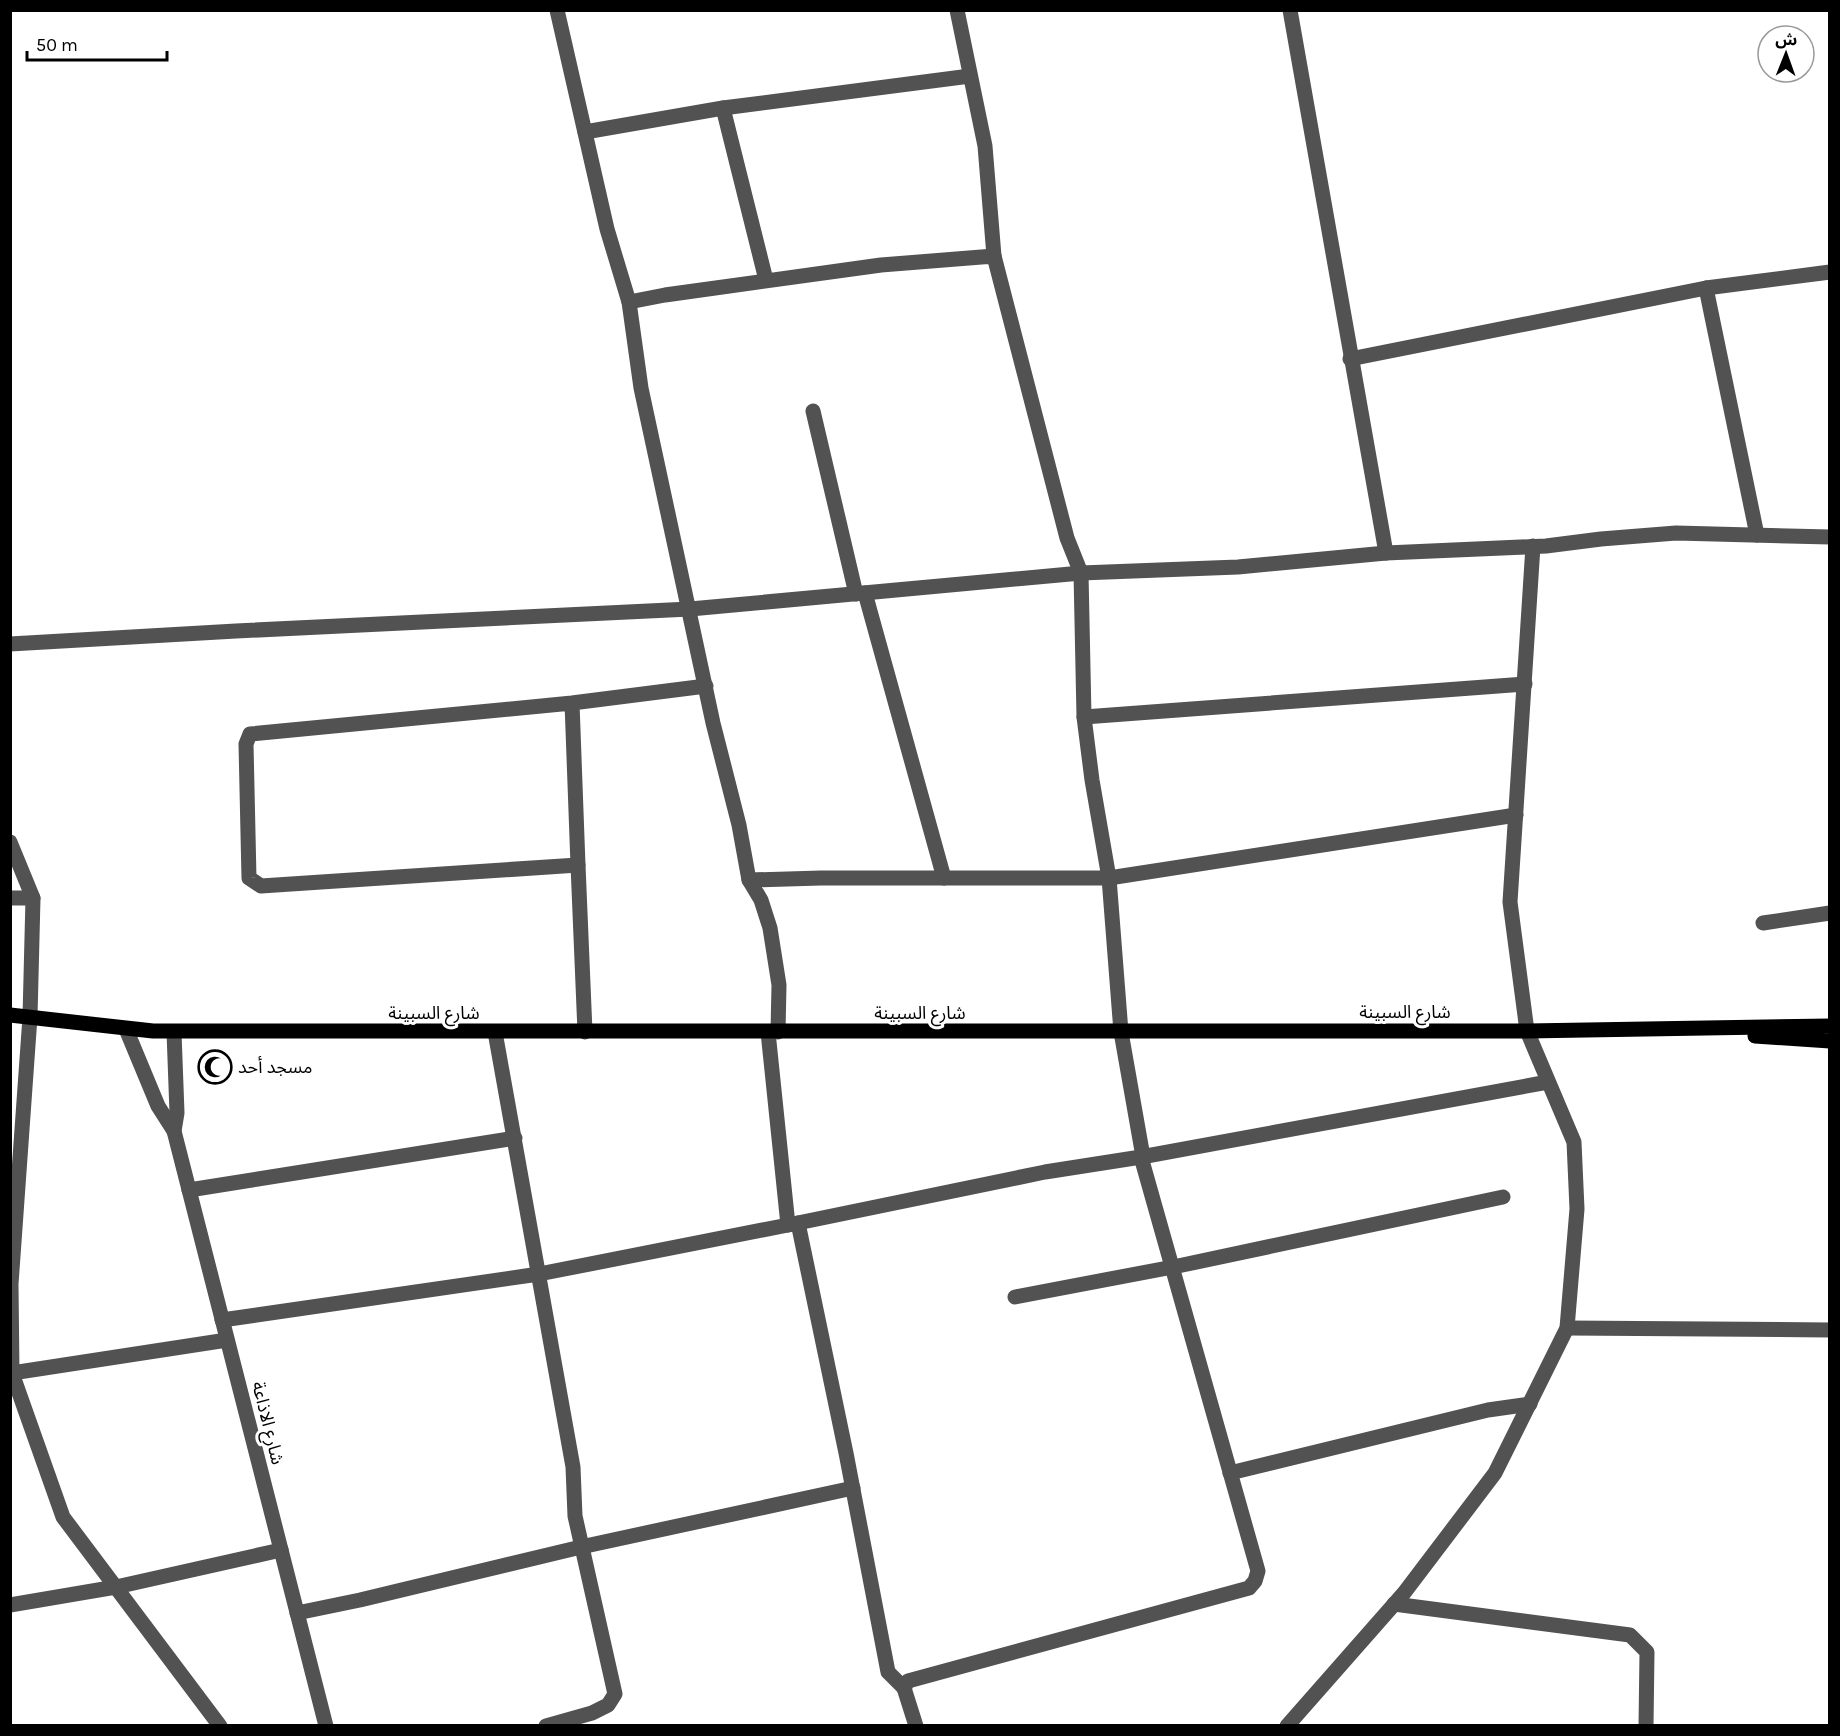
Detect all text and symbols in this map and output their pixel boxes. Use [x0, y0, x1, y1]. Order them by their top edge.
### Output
scale bar [27, 24, 166, 62]
north arrow [1756, 24, 1816, 84]
text: ش [1775, 30, 1797, 49]
text: 50 m [36, 34, 78, 56]
street label: شارع السبينة [1359, 1001, 1451, 1026]
street label: شارع السبينة [388, 1002, 480, 1027]
street label: شارع السبينة [874, 1002, 966, 1027]
mosque icon: مسجد أحد [197, 1049, 233, 1085]
place label: مسجد أحد [238, 1056, 312, 1078]
street label: شارع الاذاعة [244, 1379, 289, 1468]

